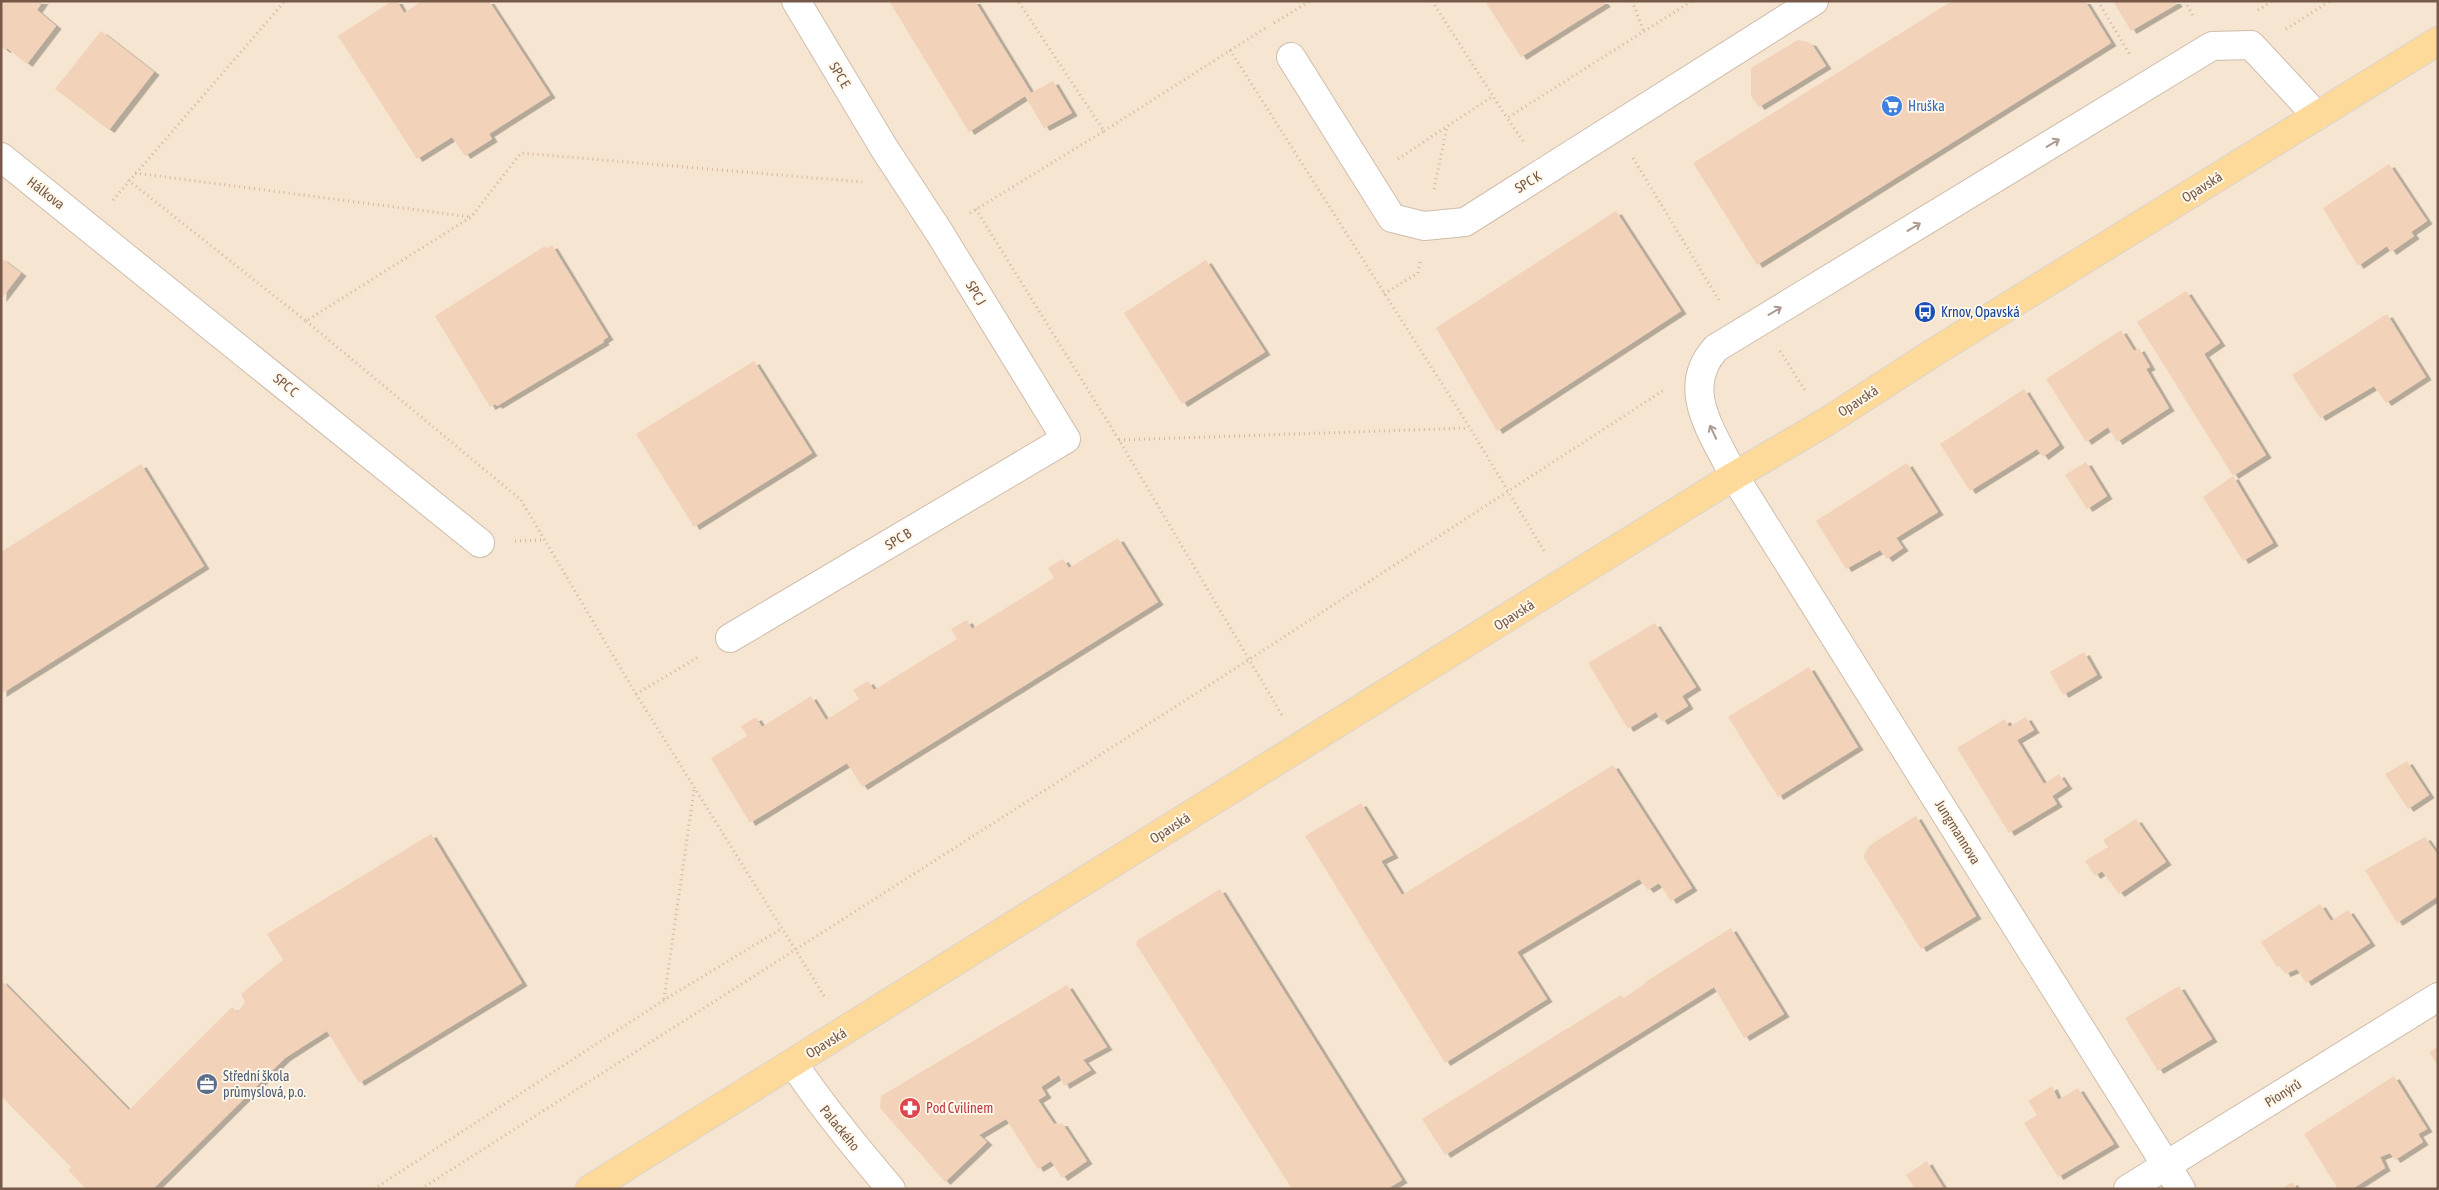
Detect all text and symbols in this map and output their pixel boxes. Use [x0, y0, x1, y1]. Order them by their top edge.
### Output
street label: SPC E [826, 59, 854, 91]
supermarket icon: Hruška [1880, 94, 1904, 118]
place label: Hruška [1908, 98, 1945, 114]
one-way arrow [2045, 137, 2059, 147]
street label: SPC K [1512, 168, 1544, 196]
street label: Opavská [2179, 168, 2225, 206]
street label: Hálkova [24, 174, 68, 212]
one-way arrow [1907, 222, 1921, 233]
street label: SPC J [963, 278, 989, 308]
bus stop icon: Krnov, Opavská [1913, 300, 1937, 324]
place label: Krnov, Opavská [1941, 304, 2020, 320]
one-way arrow [1768, 306, 1782, 316]
street label: SPC C [270, 370, 302, 400]
street label: Opavská [1835, 382, 1881, 420]
one-way arrow [1707, 425, 1717, 440]
street label: SPC B [882, 525, 914, 553]
street label: Opavská [1491, 596, 1537, 634]
street label: Jungmannova [1932, 797, 1984, 867]
street label: Opavská [1147, 809, 1193, 847]
street label: Opavská [803, 1025, 849, 1061]
place label: Střední škola průmyslová, p.o. [223, 1068, 306, 1100]
office icon: Střední škola průmyslová, p.o. [195, 1072, 219, 1096]
street label: Pionýrů [2262, 1076, 2304, 1110]
pharmacy icon: Pod Cvilínem [898, 1096, 922, 1120]
place label: Pod Cvilínem [926, 1100, 993, 1116]
street label: Palackého [817, 1102, 863, 1154]

